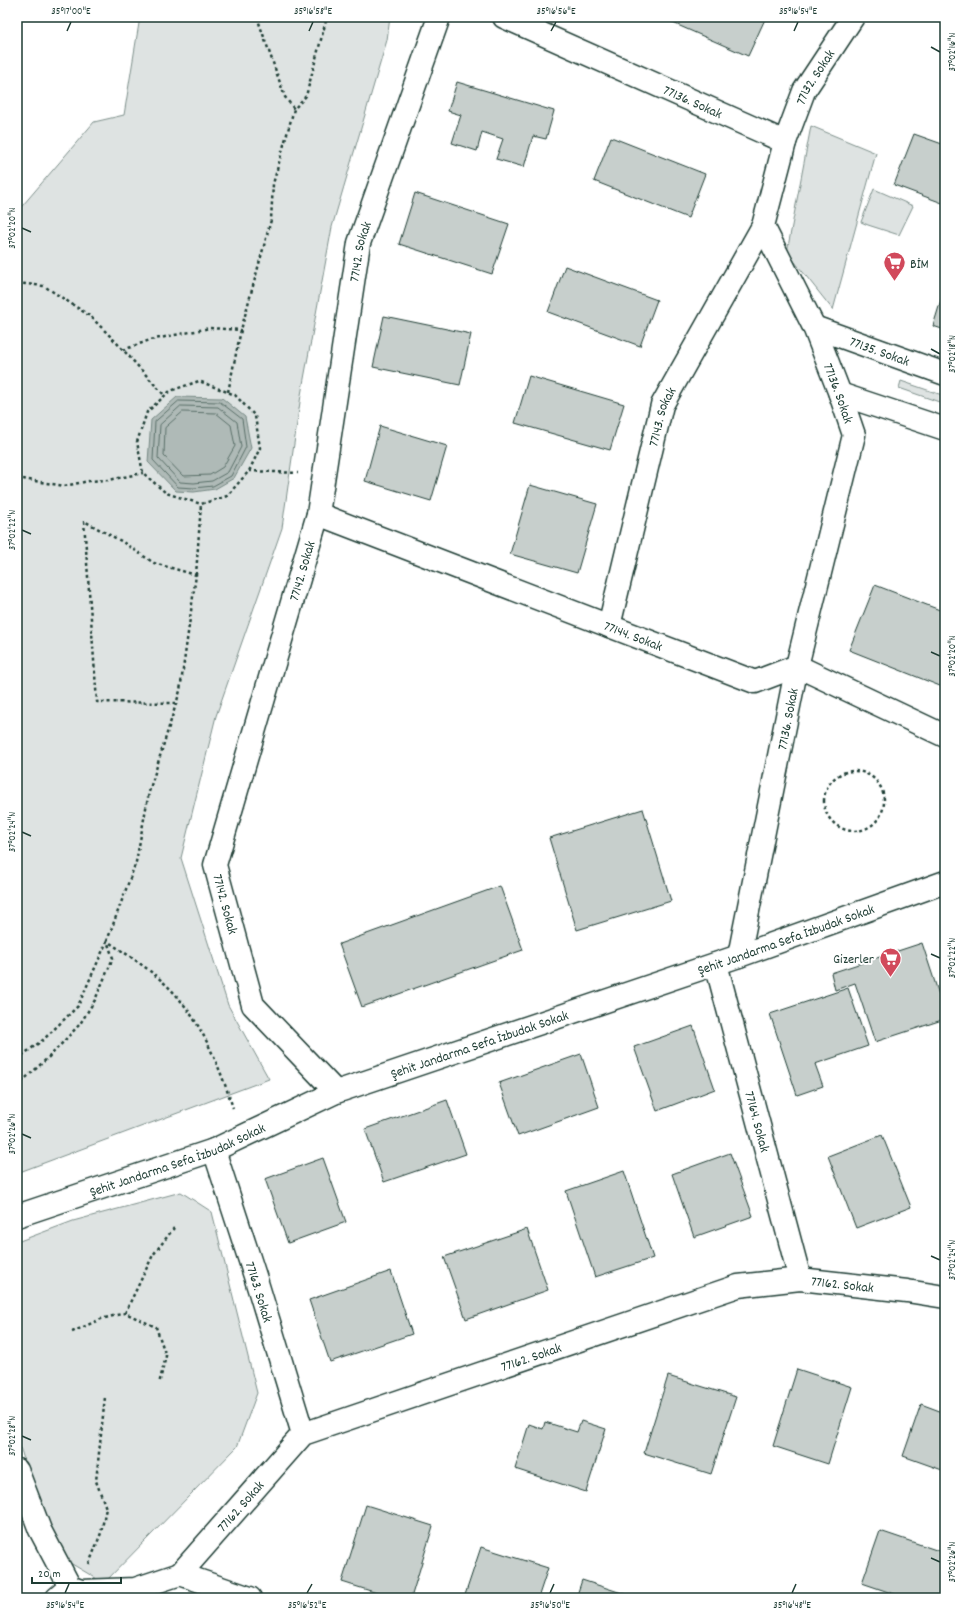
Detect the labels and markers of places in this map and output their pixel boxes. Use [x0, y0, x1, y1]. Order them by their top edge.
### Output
supermarket icon: BİM [882, 250, 908, 283]
place label: BİM [910, 255, 929, 275]
supermarket icon: Gizerler [877, 945, 903, 978]
place label: Gizerler [833, 950, 875, 970]

